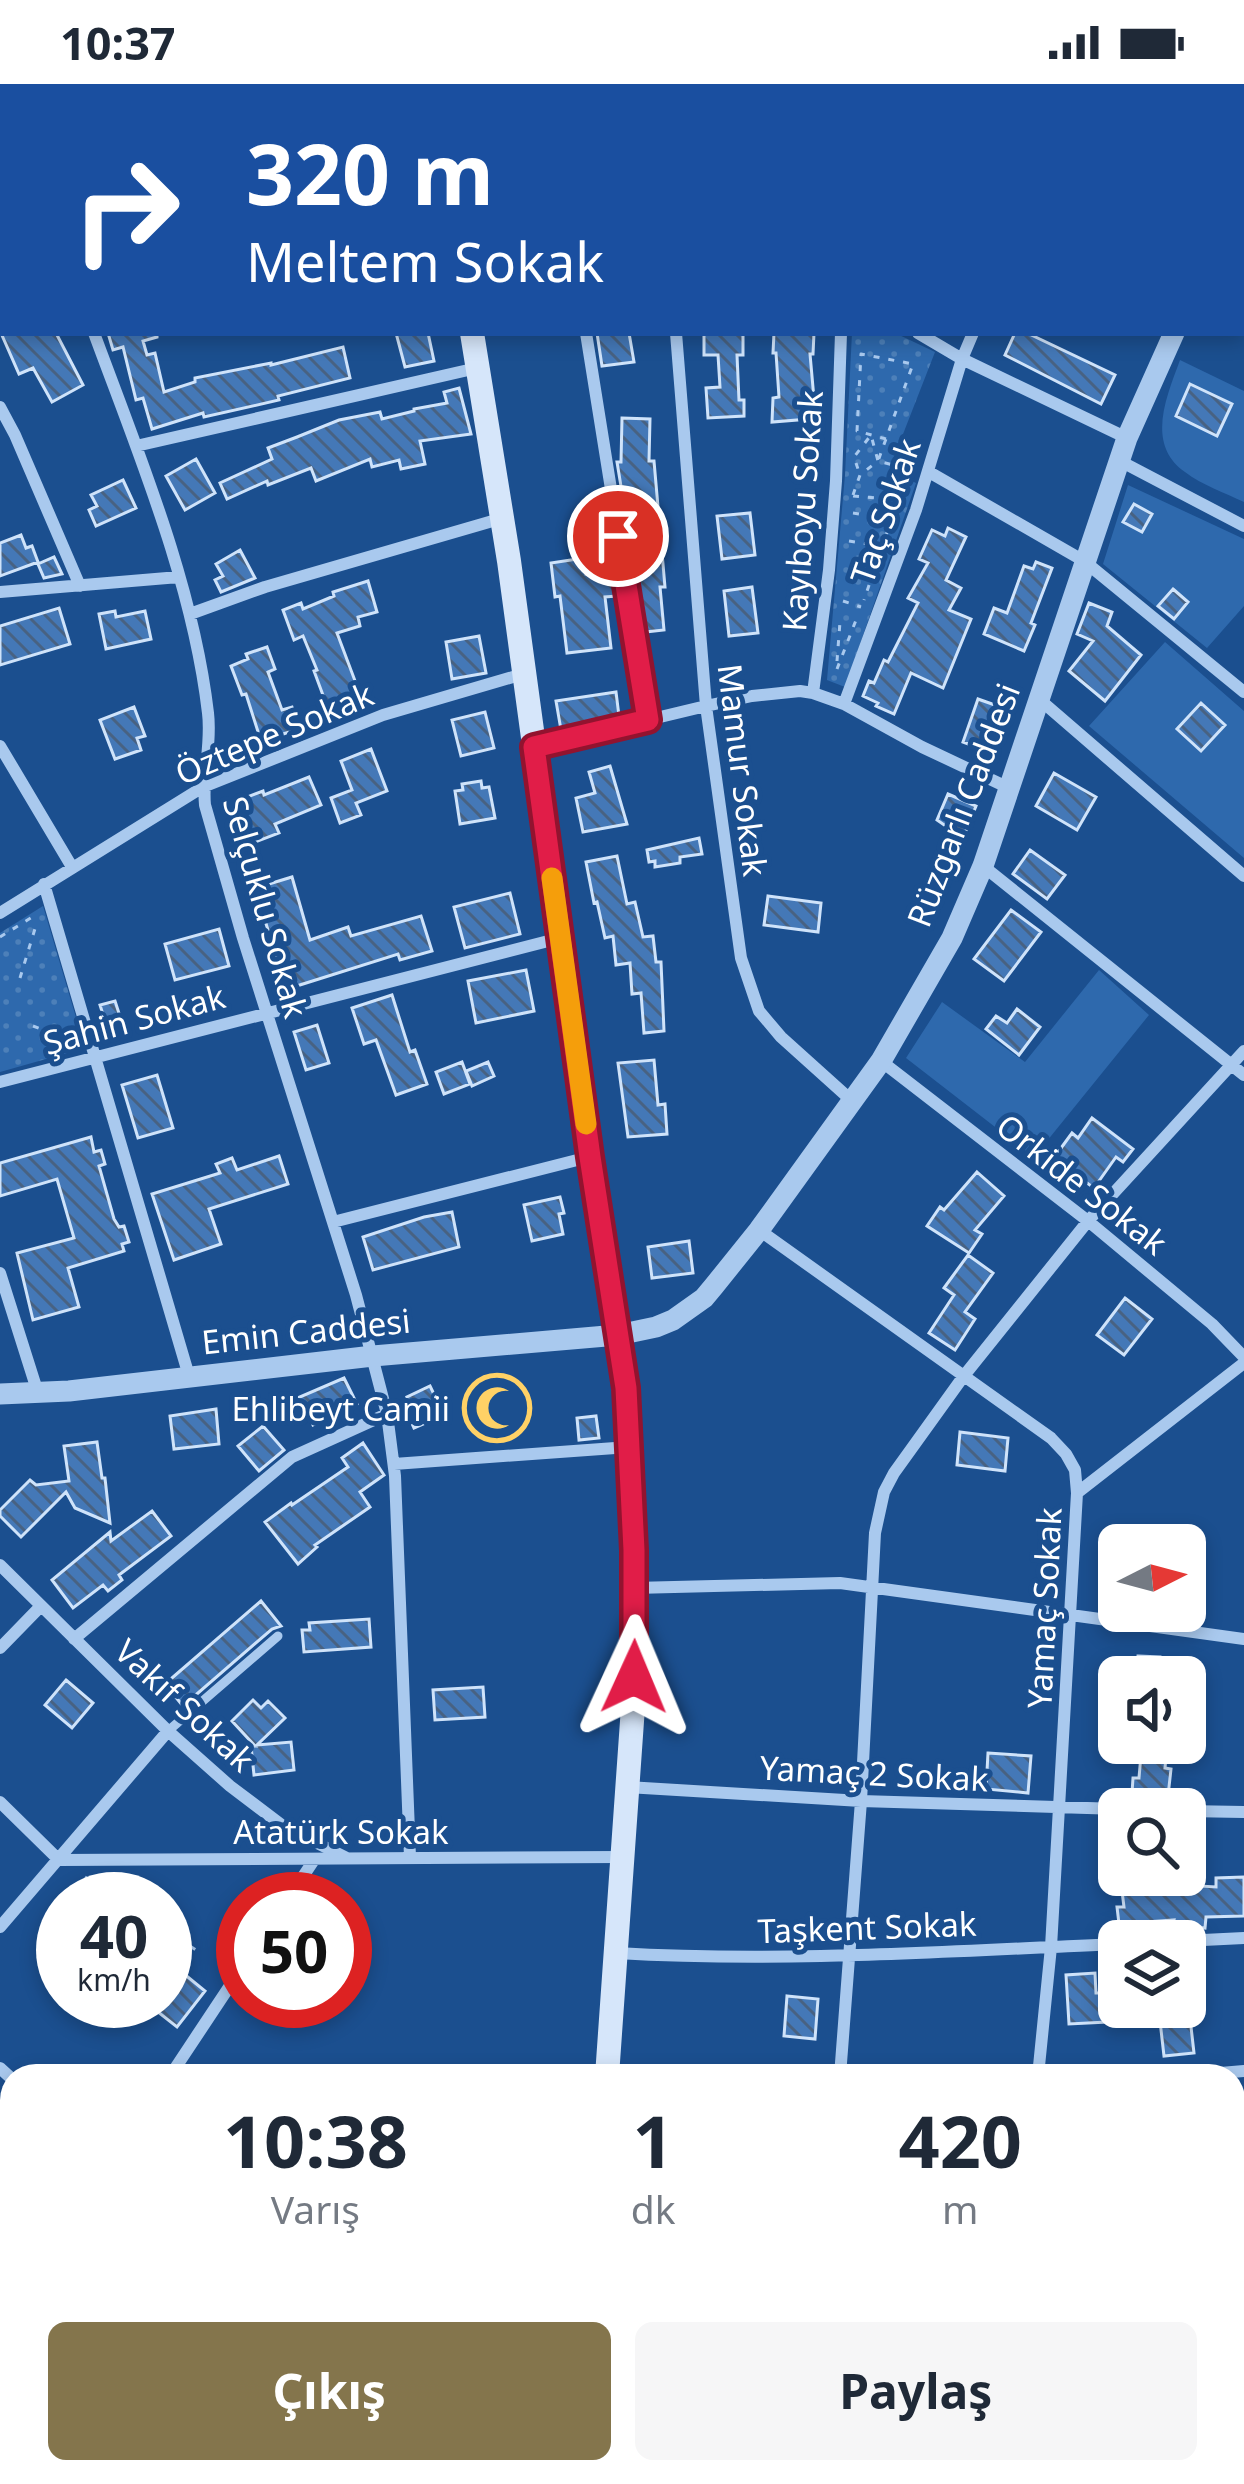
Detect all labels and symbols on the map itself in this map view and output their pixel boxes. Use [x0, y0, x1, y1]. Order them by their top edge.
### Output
street label: Kayıboyu Sokak [771, 389, 833, 633]
street label: Taç Sokak [839, 432, 931, 589]
pin [567, 485, 669, 587]
street label: Mamur Sokak [708, 661, 778, 879]
street label: Öztepe Sokak [168, 671, 380, 795]
street label: Rüzgarlı Caddesi [896, 677, 1030, 933]
street label: Selçuklu Sokak [213, 791, 319, 1023]
street label: Şahin Sokak [38, 973, 230, 1065]
street label: Orkide Sokak [987, 1103, 1177, 1265]
street label: Emin Caddesi [199, 1298, 413, 1364]
mosque icon: Ehlibeyt Camii [462, 1373, 532, 1443]
place label: Ehlibeyt Camii [231, 1386, 450, 1431]
street label: Yamaç Sokak [1016, 1506, 1072, 1710]
north arrow [1098, 1524, 1206, 1632]
position arrow [571, 1614, 697, 1740]
street label: Vakıf Sokak [105, 1629, 265, 1782]
street label: Yamaç 2 Sokak [759, 1745, 990, 1801]
street label: Atatürk Sokak [233, 1809, 449, 1854]
speed limit sign: 50 [216, 1872, 372, 2028]
street label: Taşkent Sokak [757, 1901, 978, 1953]

